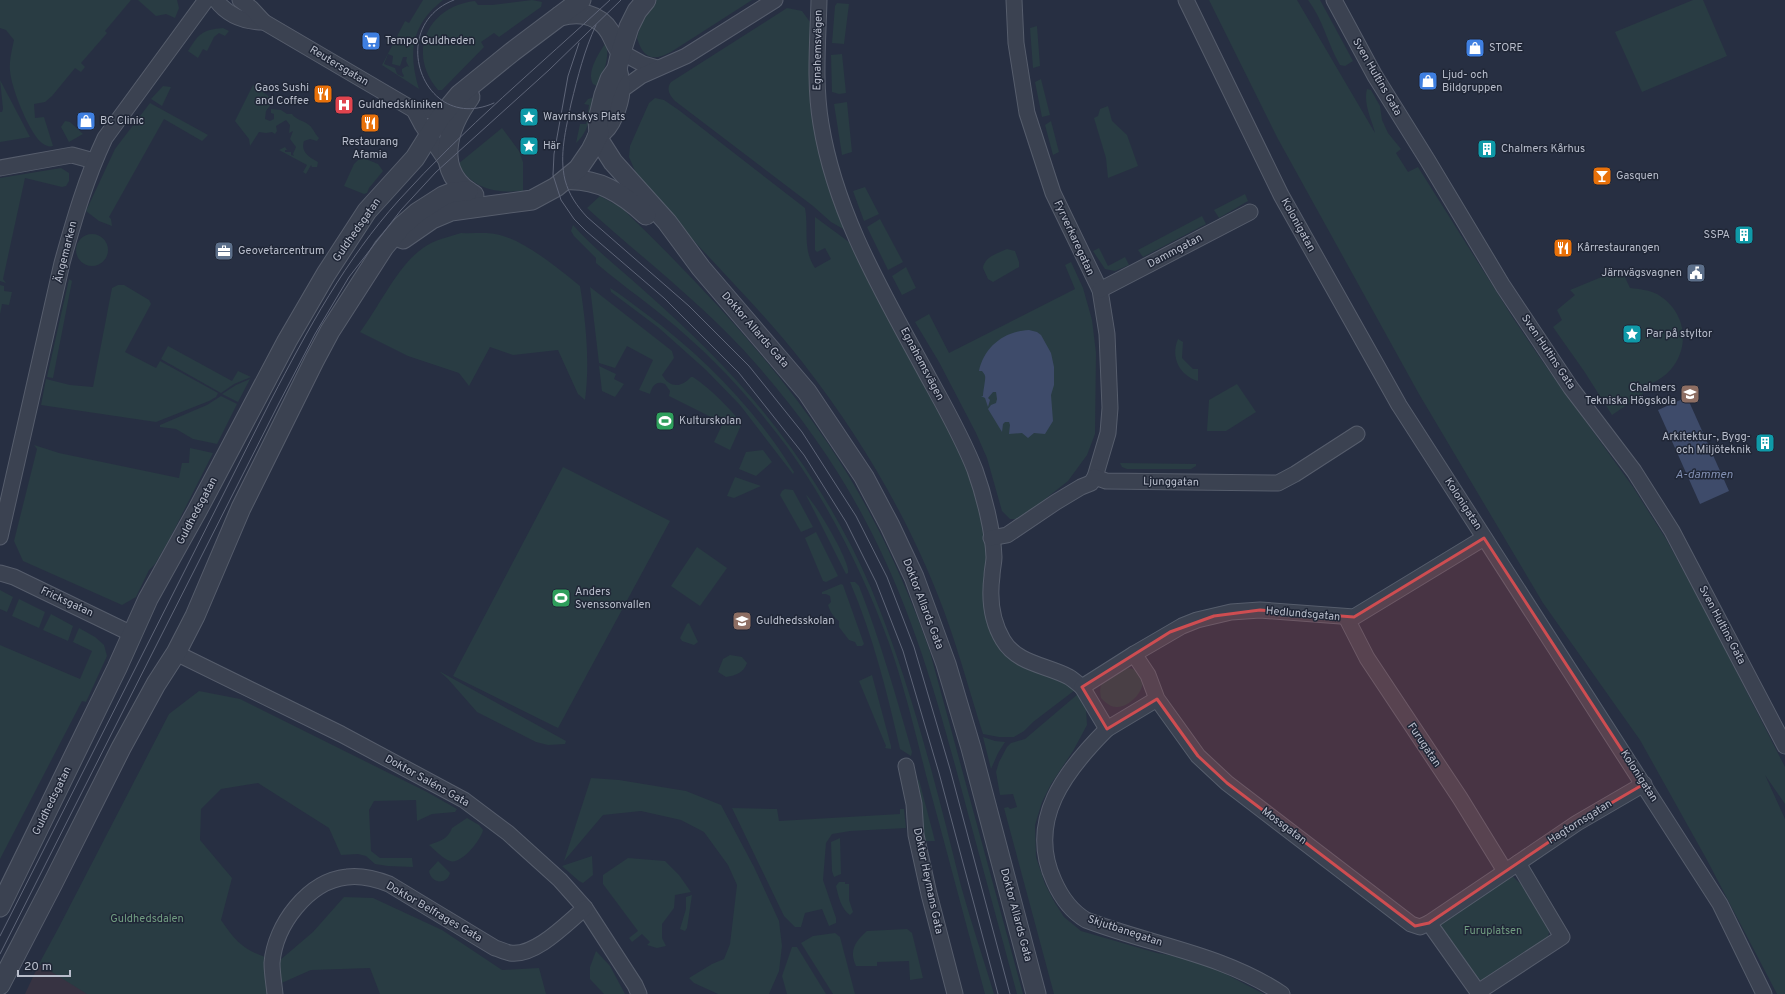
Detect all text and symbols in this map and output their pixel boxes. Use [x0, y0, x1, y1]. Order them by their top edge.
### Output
street label: Egnahemsvägen [810, 10, 826, 90]
supermarket icon: Tempo Guldheden [360, 30, 382, 52]
place label: Tempo Guldheden [385, 34, 475, 48]
street label: Sven Hultins Gata [1349, 36, 1405, 118]
shop icon: STORE [1464, 37, 1486, 59]
place label: STORE [1489, 41, 1523, 55]
street label: Reutersgatan [307, 43, 371, 89]
place label: Ljud- och Bildgruppen [1442, 68, 1503, 95]
shop icon: Ljud- och Bildgruppen [1417, 70, 1439, 92]
place label: Gaos Sushi and Coffee [255, 81, 309, 108]
restaurant icon: Gaos Sushi and Coffee [312, 83, 334, 105]
hospital icon: Guldhedskliniken [333, 94, 355, 116]
place label: Guldhedskliniken [358, 98, 443, 112]
place icon: Wavrinskys Plats [518, 106, 540, 128]
shop icon: BC Clinic [75, 110, 97, 132]
place label: Wavrinskys Plats [543, 110, 626, 124]
restaurant icon: Restaurang Afamia [359, 112, 381, 134]
place label: BC Clinic [100, 114, 144, 128]
place label: Restaurang Afamia [342, 135, 398, 162]
place icon: Här [518, 135, 540, 157]
building icon: Chalmers Kårhus [1476, 138, 1498, 160]
place label: Här [543, 139, 561, 153]
place label: Chalmers Kårhus [1501, 142, 1585, 156]
bar icon: Gasquen [1591, 165, 1613, 187]
place label: Gasquen [1616, 169, 1659, 183]
street label: Guldhedsgatan [330, 195, 384, 265]
street label: Kolonigatan [1278, 196, 1318, 254]
street label: Fyrverkaregatan [1050, 198, 1098, 278]
street label: Ängemarken [51, 219, 80, 284]
building icon: SSPA [1733, 224, 1755, 246]
place label: SSPA [1704, 228, 1730, 242]
street label: Dammgatan [1145, 231, 1205, 271]
restaurant icon: Kårrestaurangen [1552, 237, 1574, 259]
office icon: Geovetarcentrum [213, 240, 235, 262]
place label: Kårrestaurangen [1577, 241, 1660, 255]
place label: Geovetarcentrum [238, 244, 324, 258]
public building icon: Järnvägsvagnen [1685, 262, 1707, 284]
place label: Järnvägsvagnen [1601, 266, 1682, 280]
street label: Doktor Allards Gata [718, 289, 792, 371]
street label: Sven Hultins Gata [1518, 312, 1578, 392]
place icon: Par på styltor [1621, 323, 1643, 345]
street label: Egnahemsvägen [897, 325, 947, 403]
place label: Par på styltor [1646, 327, 1713, 341]
place label: Chalmers Tekniska Högskola [1585, 381, 1676, 408]
school or university icon: Chalmers Tekniska Högskola [1679, 383, 1701, 405]
sports icon: Kulturskolan [654, 410, 676, 432]
place label: Kulturskolan [679, 414, 741, 428]
place label: Arkitektur-, Bygg- och Miljöteknik [1662, 430, 1751, 457]
building icon: Arkitektur-, Bygg- och Miljöteknik [1754, 432, 1776, 454]
water label: A-dammen [1675, 467, 1733, 483]
street label: Guldhedsgatan [173, 475, 221, 547]
street label: Ljunggatan [1143, 475, 1199, 489]
street label: Kolonigatan [1441, 475, 1485, 533]
street label: Doktor Allards Gata [899, 557, 947, 651]
street label: Sven Hultins Gata [1695, 583, 1749, 667]
street label: Fricksgatan [38, 584, 96, 620]
place label: Anders Svenssonvallen [575, 585, 651, 612]
sports icon: Anders Svenssonvallen [550, 587, 572, 609]
street label: Hedlundsgatan [1265, 604, 1341, 624]
school or university icon: Guldhedsskolan [731, 610, 753, 632]
place label: Guldhedsskolan [756, 614, 834, 628]
street label: Furugatan [1404, 720, 1444, 770]
street label: Kolonigatan [1617, 747, 1661, 805]
street label: Doktor Saléns Gata [382, 752, 472, 810]
street label: Guldhedsgatan [29, 764, 75, 838]
street label: Hagtornsgatan [1545, 797, 1615, 847]
street label: Mossgatan [1259, 804, 1309, 848]
street label: Doktor Heymans Gata [910, 827, 946, 935]
street label: Doktor Allards Gata [997, 867, 1035, 963]
street label: Doktor Belfrages Gata [383, 879, 485, 945]
park label: Guldhedsdalen [110, 912, 184, 926]
street label: Skjutbanegatan [1086, 912, 1164, 950]
park label: Furuplatsen [1464, 924, 1522, 938]
scale bar [18, 952, 70, 978]
text: 20 m [24, 959, 52, 975]

